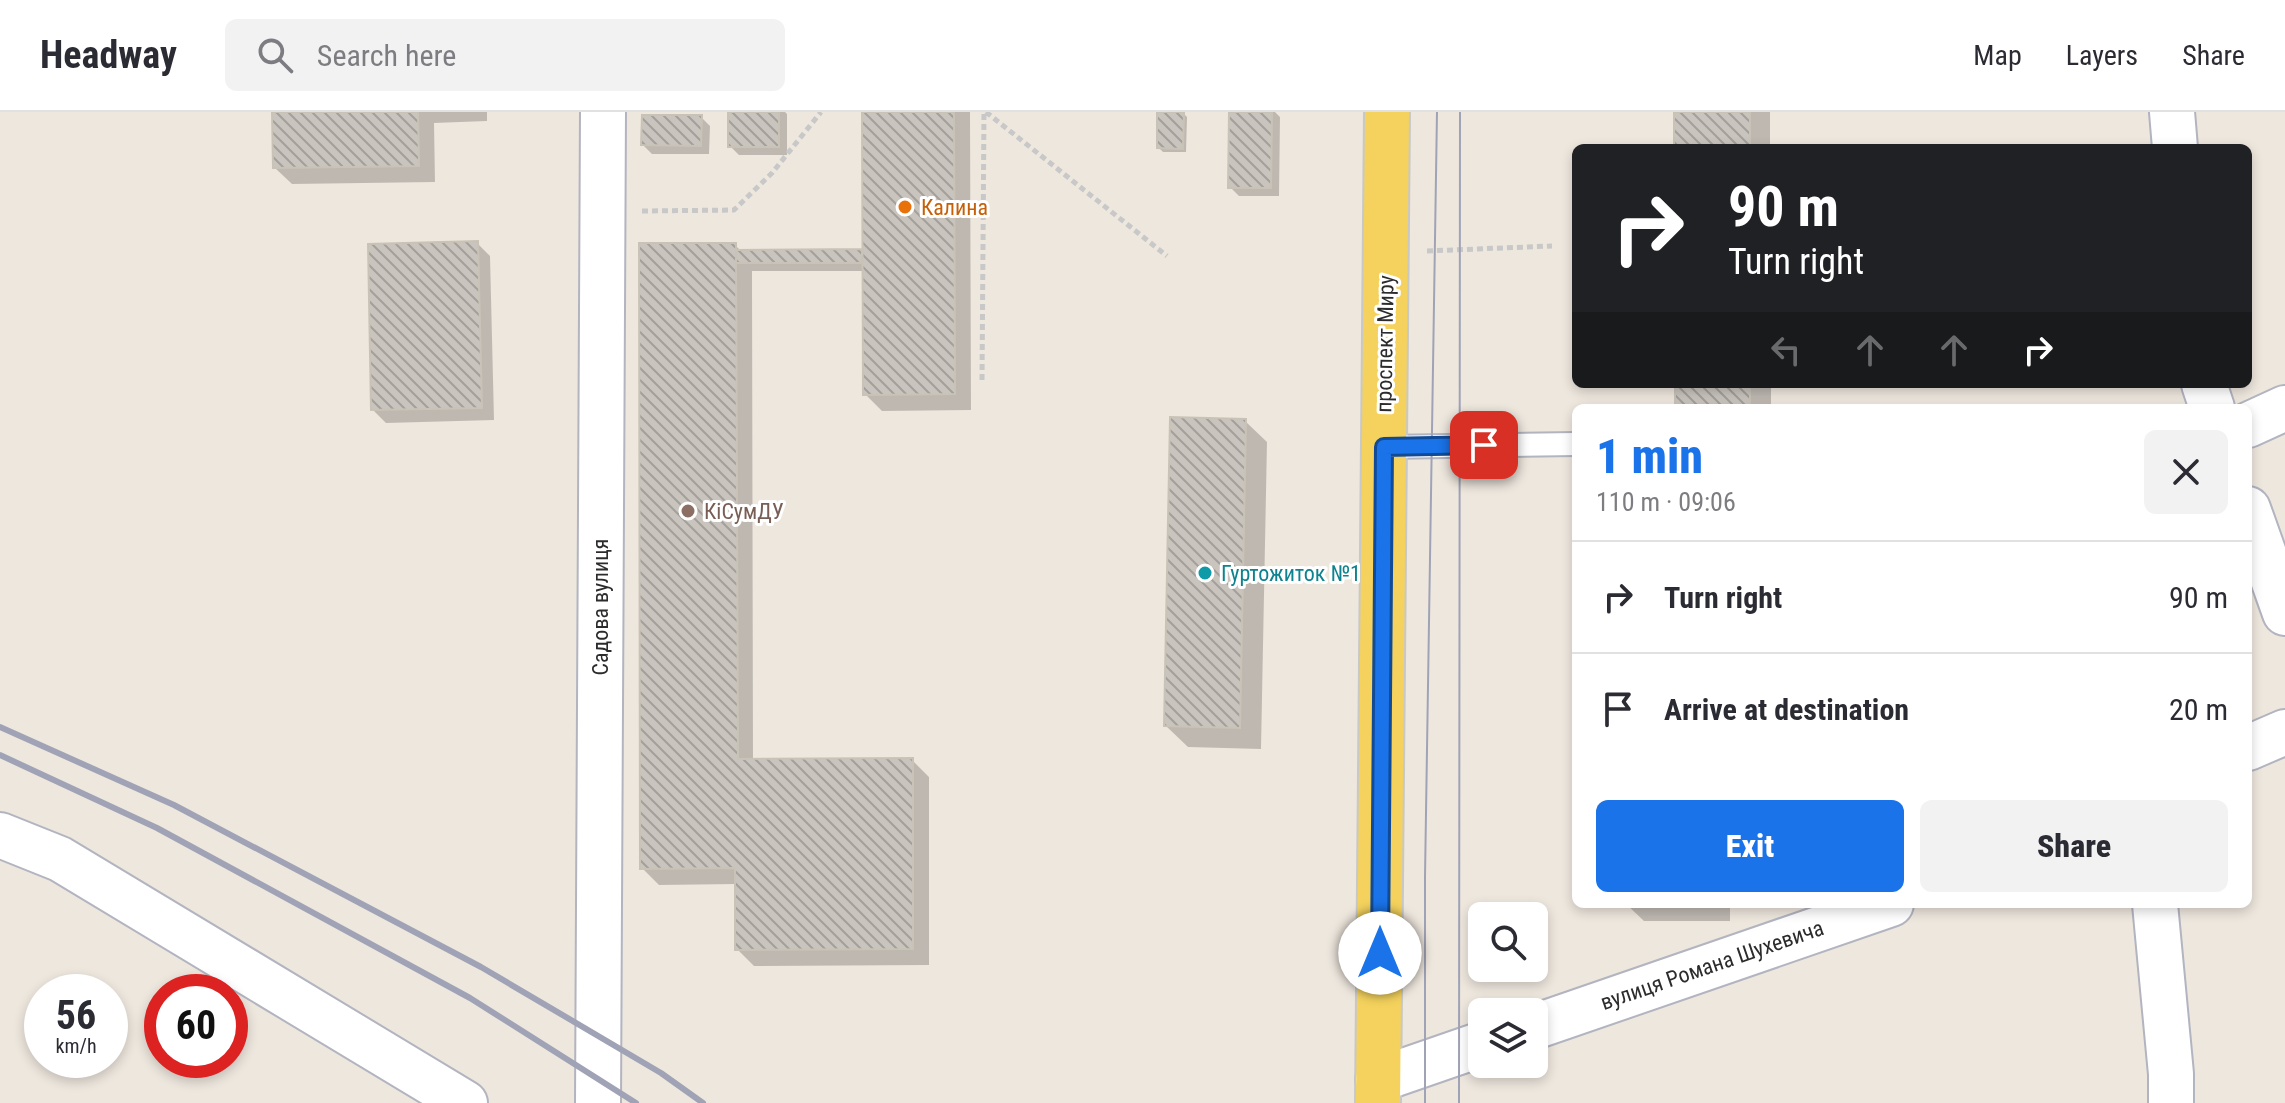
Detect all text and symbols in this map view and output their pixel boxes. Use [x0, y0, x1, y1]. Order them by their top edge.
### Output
search box [225, 19, 785, 91]
text: Headway [40, 33, 177, 77]
icon: search [253, 33, 297, 77]
text: Search here [317, 38, 456, 73]
text: Map [1973, 39, 2022, 72]
text: Layers [2066, 39, 2138, 72]
text: Share [2182, 39, 2245, 72]
text: 90 m [1728, 174, 1839, 240]
icon: right [1596, 176, 1700, 280]
place label: Калина [921, 195, 988, 220]
marker: Калина [896, 198, 914, 216]
text: Turn right [1728, 241, 1864, 283]
street label: проспект Миру [1371, 275, 1399, 413]
icon: left [1764, 328, 1808, 372]
icon: ahead [1848, 328, 1892, 372]
icon: ahead [1932, 328, 1976, 372]
icon: right [2016, 328, 2060, 372]
pin [1450, 411, 1518, 479]
icon: arrive [1462, 423, 1506, 467]
text: 1 min [1596, 428, 1703, 485]
button: close [2144, 430, 2228, 514]
text: 110 m · 09:06 [1596, 487, 1736, 517]
place label: КіСумДУ [704, 499, 784, 524]
marker: КіСумДУ [679, 502, 697, 520]
street label: Садова вулиця [588, 539, 613, 675]
place label: Гуртожиток №1 [1221, 561, 1361, 586]
marker: Гуртожиток №1 [1196, 564, 1214, 582]
icon: right [1596, 575, 1640, 619]
text: Turn right [1664, 580, 1782, 615]
text: 90 m [2169, 580, 2228, 615]
icon: arrive [1596, 687, 1640, 731]
text: Arrive at destination [1664, 692, 1909, 727]
text: 20 m [2169, 692, 2228, 727]
button: Exit [1596, 800, 1904, 892]
button: Share [1920, 800, 2228, 892]
map controls [1468, 902, 1548, 1078]
button: search [1468, 902, 1548, 982]
position arrow [1338, 911, 1422, 995]
street label: вулиця Романа Шухевича [1597, 915, 1827, 1015]
speed limit sign: 60 [144, 974, 248, 1078]
text: 56 [56, 992, 96, 1039]
button: layers [1468, 998, 1548, 1078]
text: km/h [55, 1034, 97, 1058]

